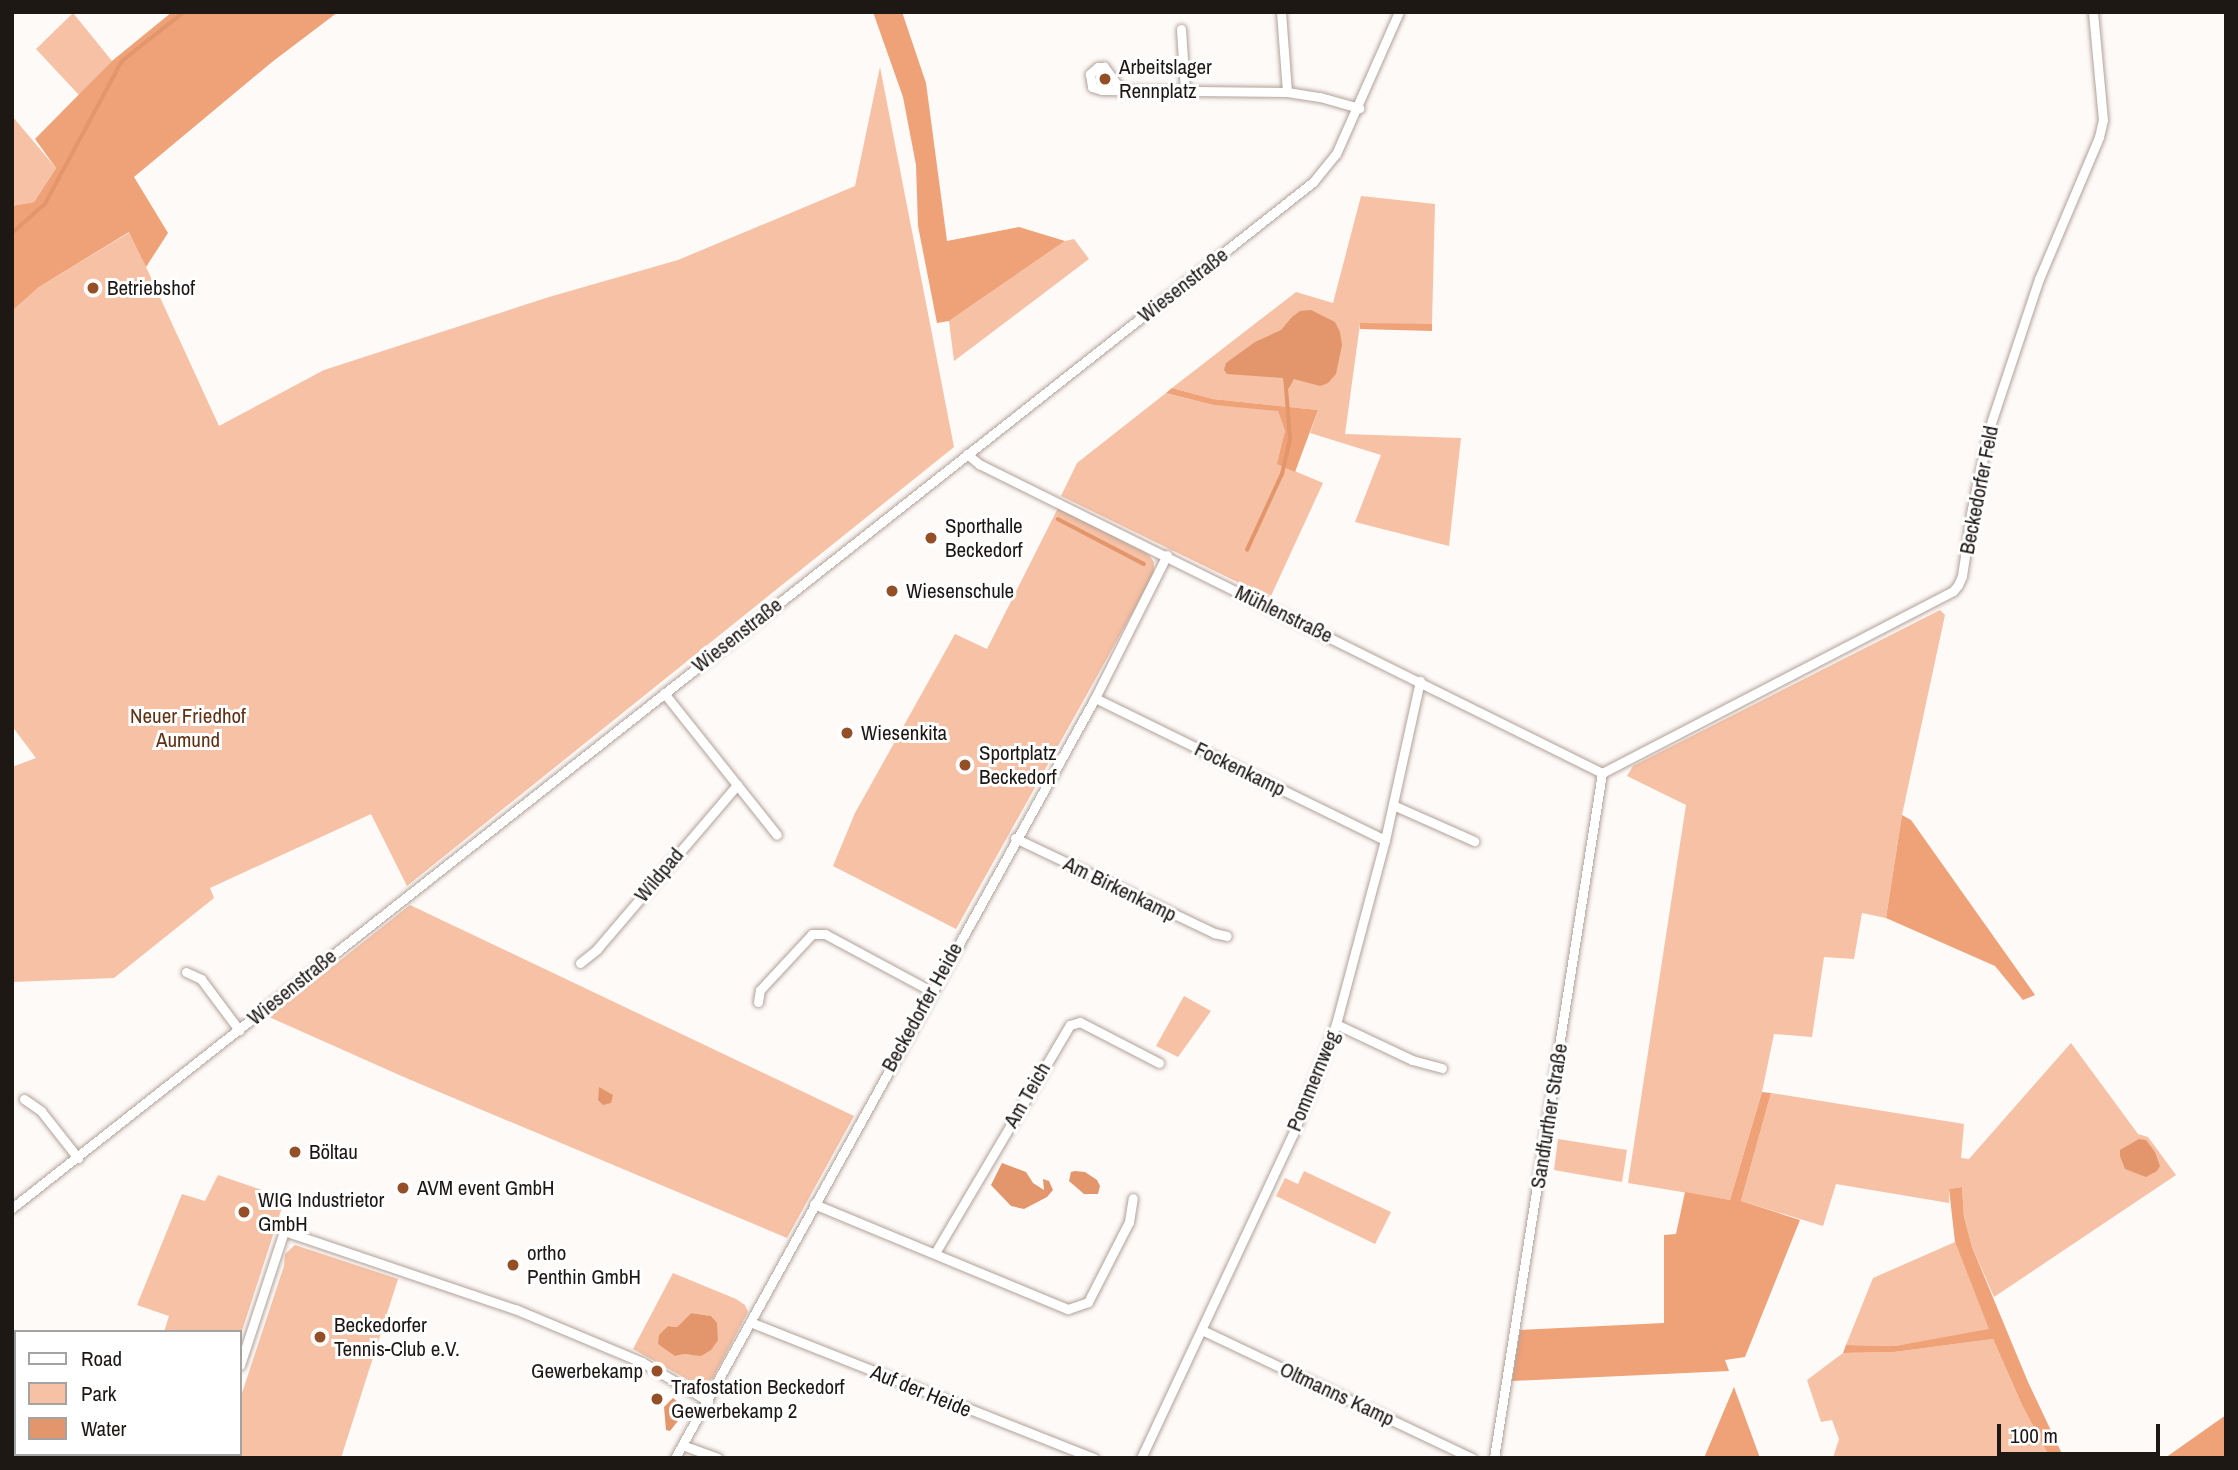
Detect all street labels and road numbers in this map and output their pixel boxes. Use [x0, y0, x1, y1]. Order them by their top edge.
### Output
street label: Wiesenstraße [1133, 242, 1233, 328]
street label: Beckedorfer Feld [1954, 424, 2004, 556]
street label: Mühlenstraße [1231, 580, 1337, 648]
street label: Wiesenstraße [687, 592, 787, 678]
street label: Fockenkamp [1191, 736, 1289, 802]
street label: Wildpad [629, 843, 689, 907]
street label: Am Birkenkamp [1059, 851, 1181, 927]
street label: Beckedorfer Heide [876, 938, 968, 1076]
street label: Wiesenstraße [242, 943, 342, 1031]
street label: Pommernweg [1281, 1027, 1345, 1135]
street label: Sandfurther Straße [1525, 1042, 1573, 1190]
street label: Am Teich [998, 1058, 1056, 1132]
street label: Oltmanns Kamp [1276, 1356, 1398, 1432]
street label: Auf der Heide [867, 1359, 975, 1423]

